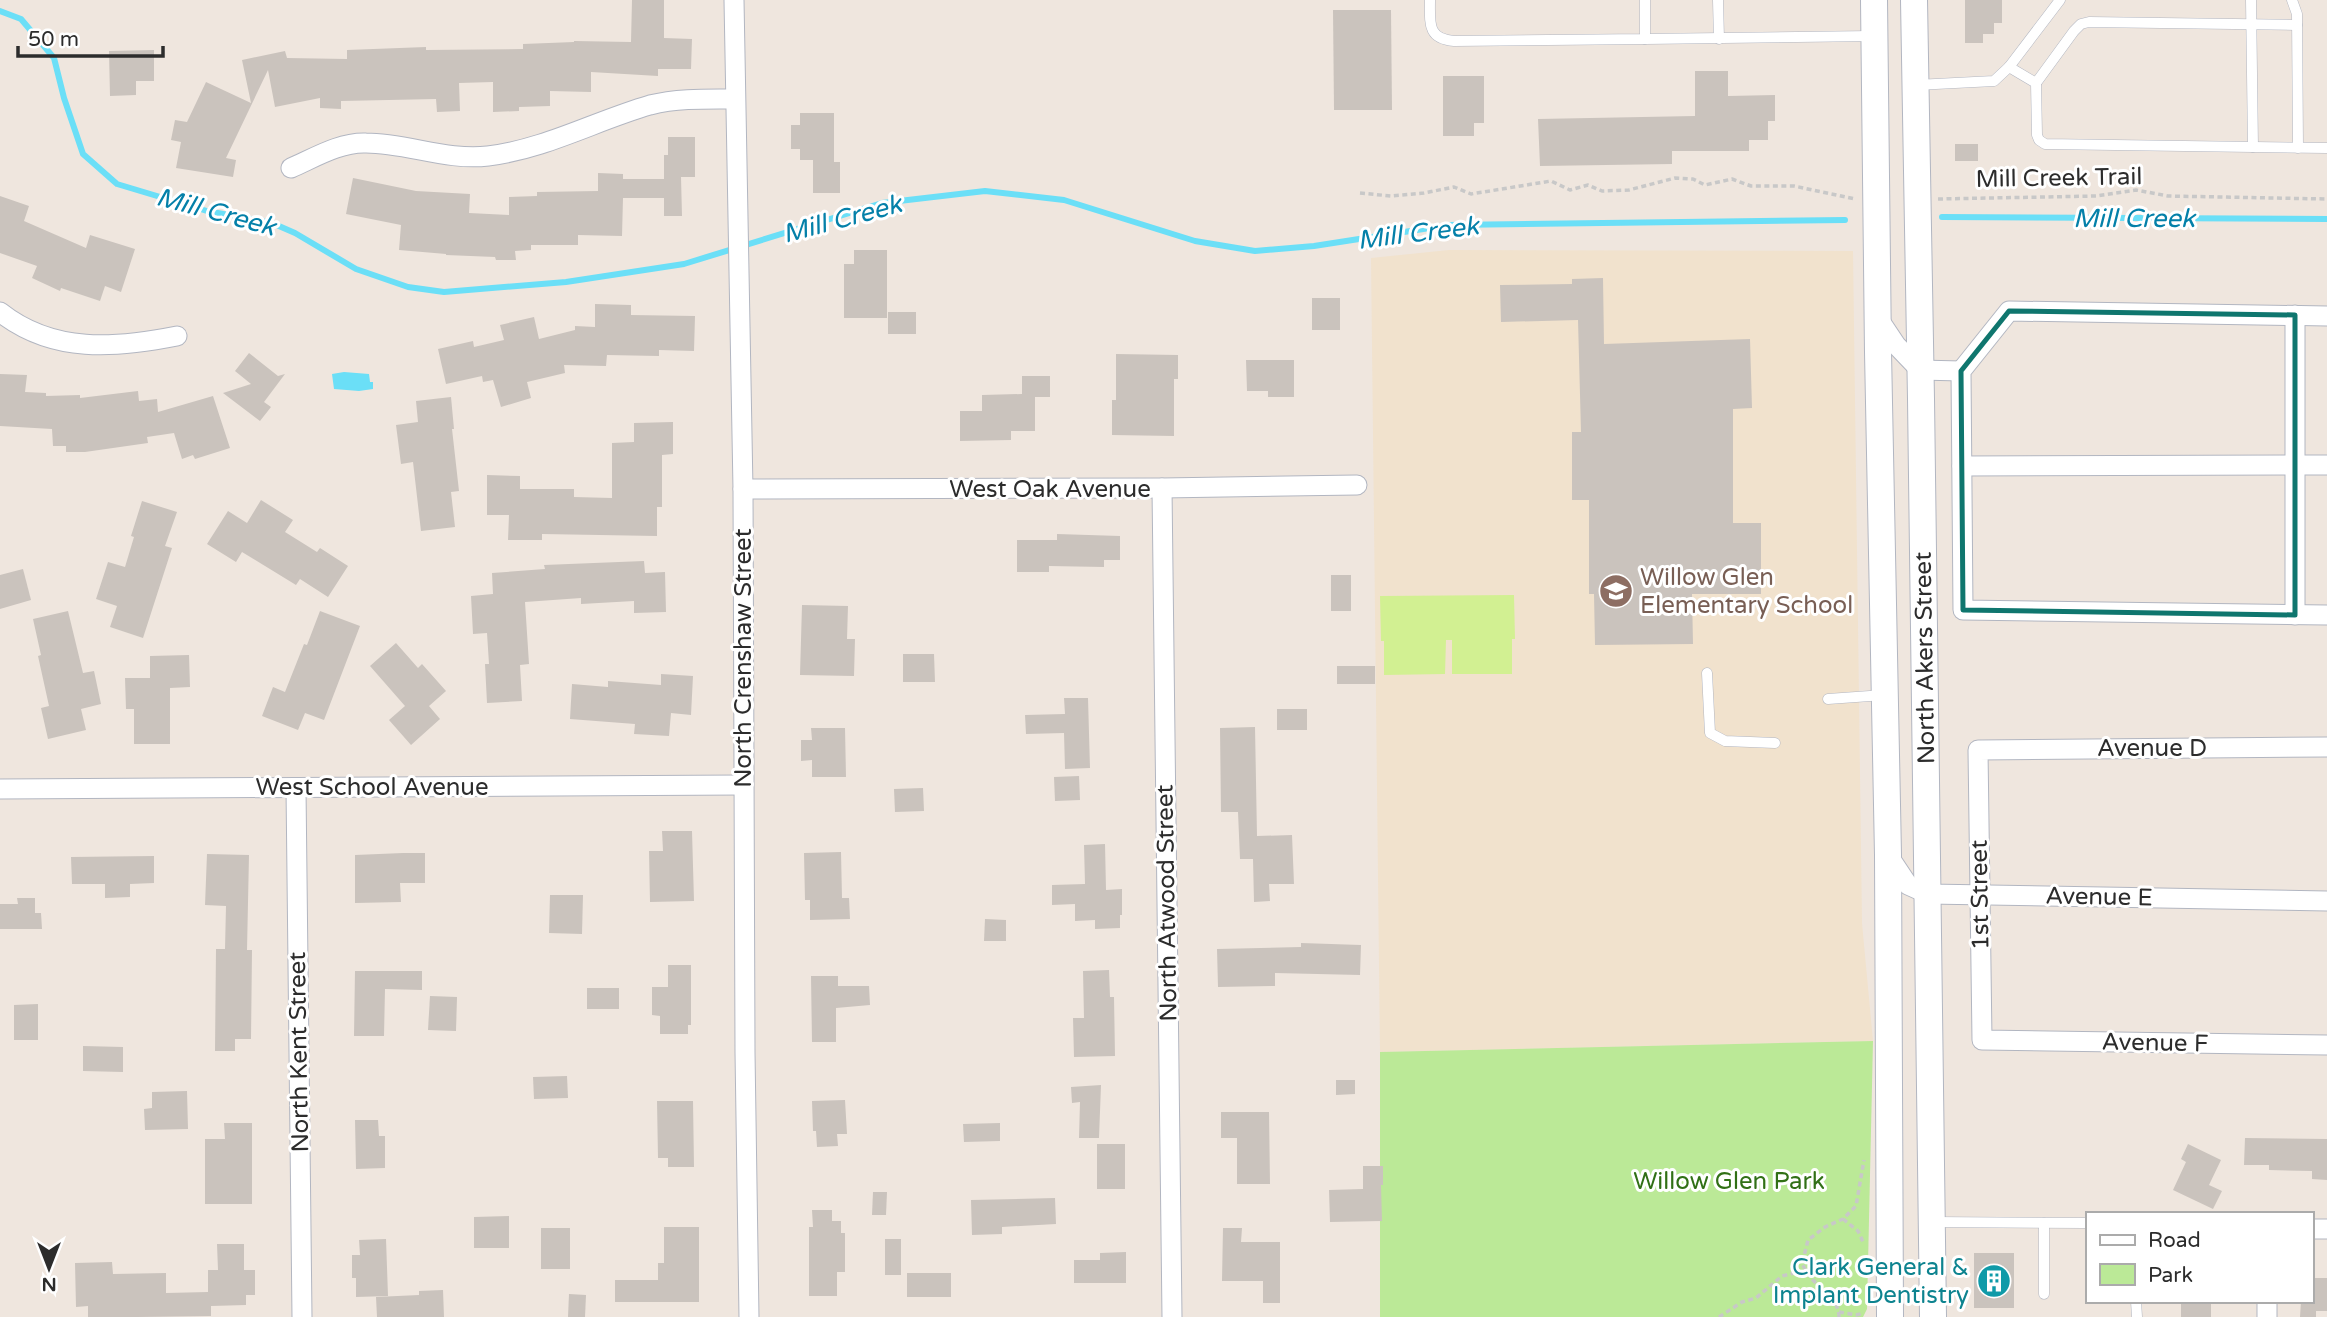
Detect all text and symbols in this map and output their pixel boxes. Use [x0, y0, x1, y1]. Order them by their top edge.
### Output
scale bar [18, 14, 163, 58]
text: 50 m [28, 27, 79, 52]
street label: Mill Creek Trail [1975, 162, 2143, 194]
water label: Mill Creek [153, 181, 281, 243]
water label: Mill Creek [779, 188, 907, 250]
water label: Mill Creek [2073, 203, 2197, 234]
water label: Mill Creek [1356, 210, 1482, 256]
street label: West Oak Avenue [949, 475, 1151, 504]
street label: North Crenshaw Street [729, 528, 758, 788]
street label: North Akers Street [1909, 552, 1941, 764]
place label: Willow Glen Elementary School [1640, 563, 1853, 620]
school or university icon: Willow Glen Elementary School [1597, 572, 1635, 610]
street label: Avenue D [2097, 734, 2207, 763]
street label: West School Avenue [255, 773, 489, 802]
street label: North Atwood Street [1150, 784, 1184, 1022]
street label: 1st Street [1965, 840, 1995, 950]
street label: Avenue E [2045, 882, 2153, 912]
street label: North Kent Street [283, 951, 315, 1153]
street label: Avenue F [2101, 1028, 2209, 1058]
park label: Willow Glen Park [1633, 1167, 1825, 1196]
legend [2086, 1212, 2313, 1303]
text: Road [2148, 1228, 2201, 1253]
north arrow [14, 1233, 84, 1303]
place label: Clark General & Implant Dentistry [1773, 1253, 1969, 1310]
building icon: Clark General & Implant Dentistry [1975, 1262, 2013, 1300]
text: Park [2148, 1263, 2193, 1288]
text: N [41, 1273, 57, 1295]

